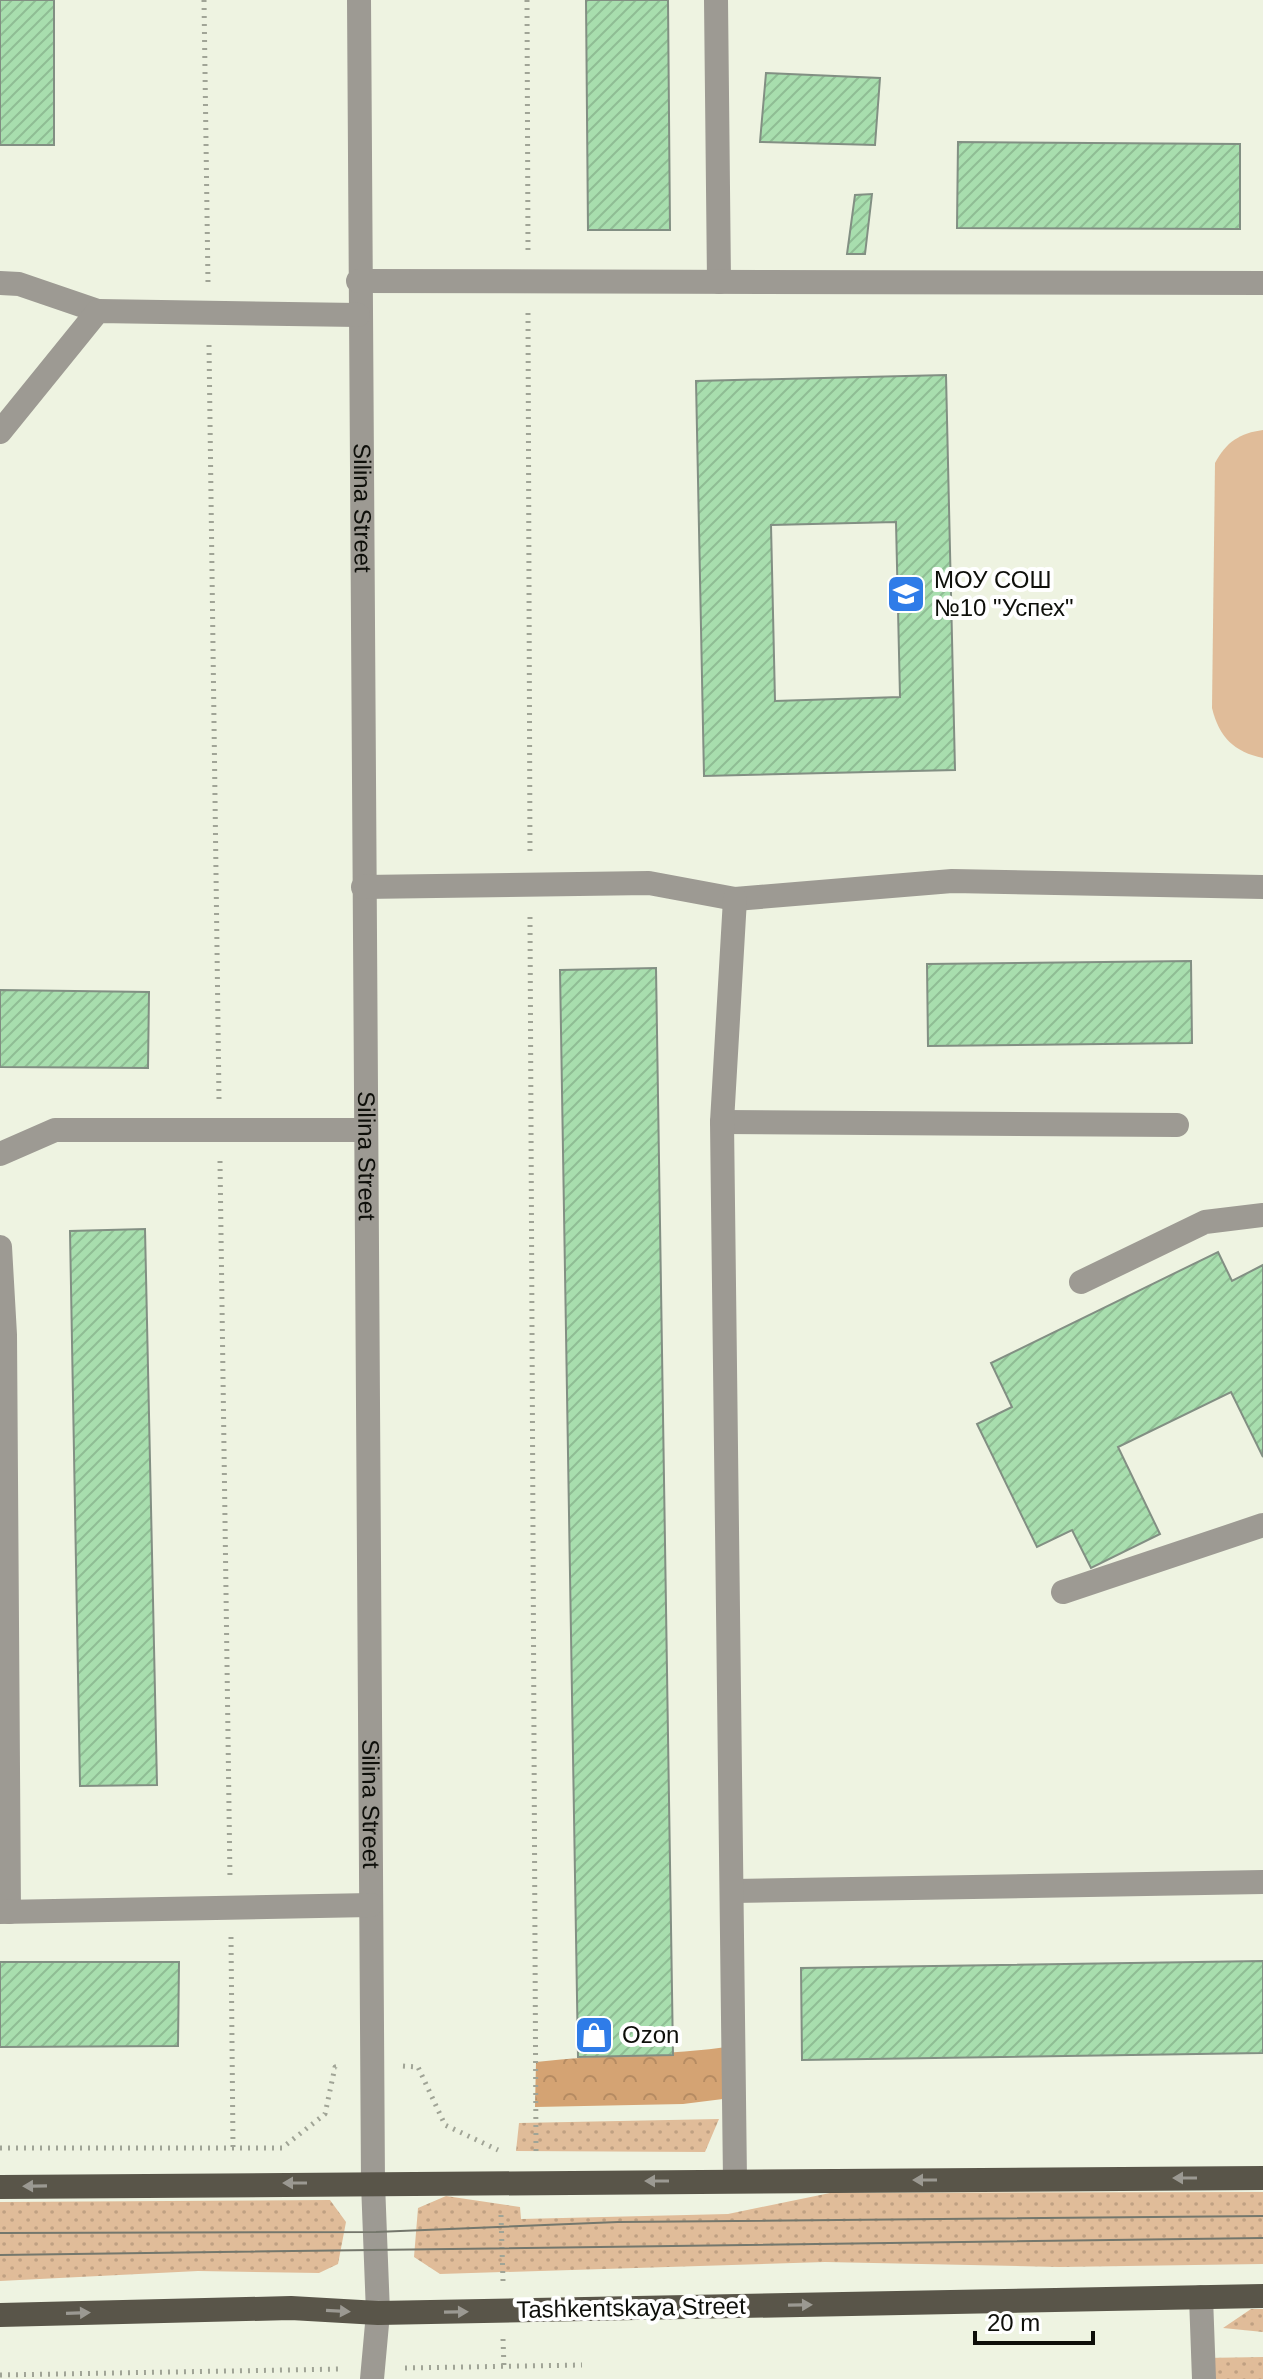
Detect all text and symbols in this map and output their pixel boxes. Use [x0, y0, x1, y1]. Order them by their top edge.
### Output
street label: Silina Street [349, 443, 377, 573]
place label: МОУ СОШ №10 "Успех" [934, 566, 1074, 621]
school or university icon: МОУ СОШ №10 "Успех" [885, 573, 927, 615]
street label: Silina Street [353, 1091, 381, 1221]
street label: Silina Street [357, 1739, 385, 1869]
shop icon: Ozon [573, 2014, 615, 2056]
place label: Ozon [622, 2021, 679, 2048]
one-way arrow [1172, 2172, 1197, 2184]
one-way arrow [912, 2174, 937, 2186]
one-way arrow [644, 2175, 669, 2187]
one-way arrow [282, 2177, 307, 2189]
one-way arrow [22, 2180, 47, 2192]
street label: Tashkentskaya Street [516, 2292, 746, 2323]
scale bar [975, 2295, 1093, 2345]
one-way arrow [788, 2299, 813, 2311]
one-way arrow [326, 2304, 351, 2317]
one-way arrow [444, 2305, 469, 2318]
one-way arrow [66, 2307, 91, 2320]
text: 20 m [987, 2309, 1040, 2336]

